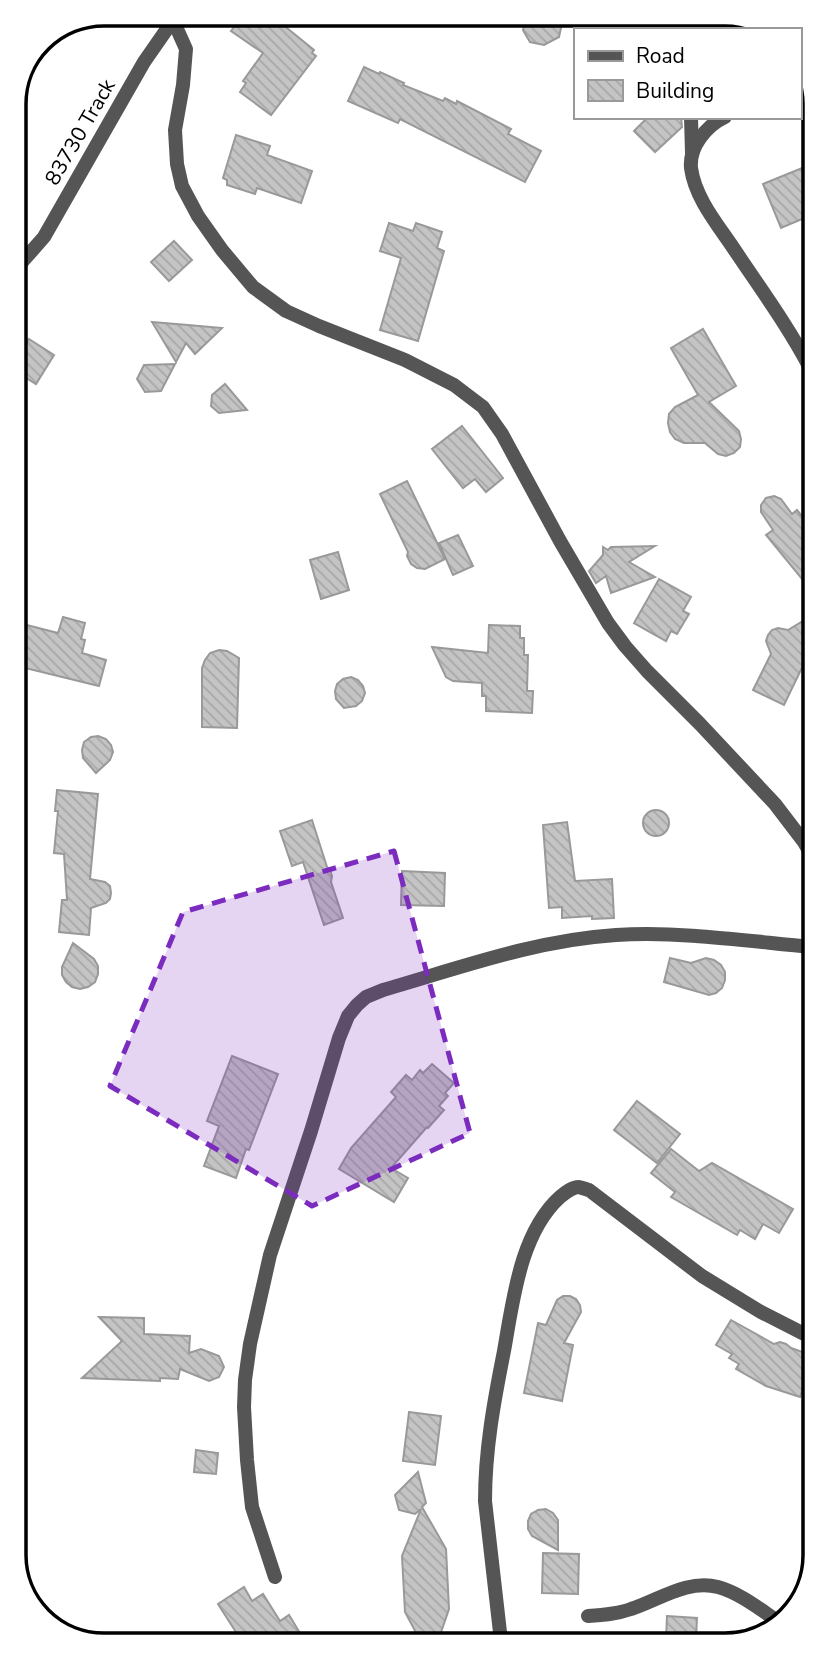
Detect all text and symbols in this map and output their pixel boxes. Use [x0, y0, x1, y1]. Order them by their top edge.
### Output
legend [574, 28, 801, 119]
text: Road [636, 42, 685, 70]
street label: 83730 Track [38, 73, 122, 190]
text: Building [636, 77, 714, 105]

